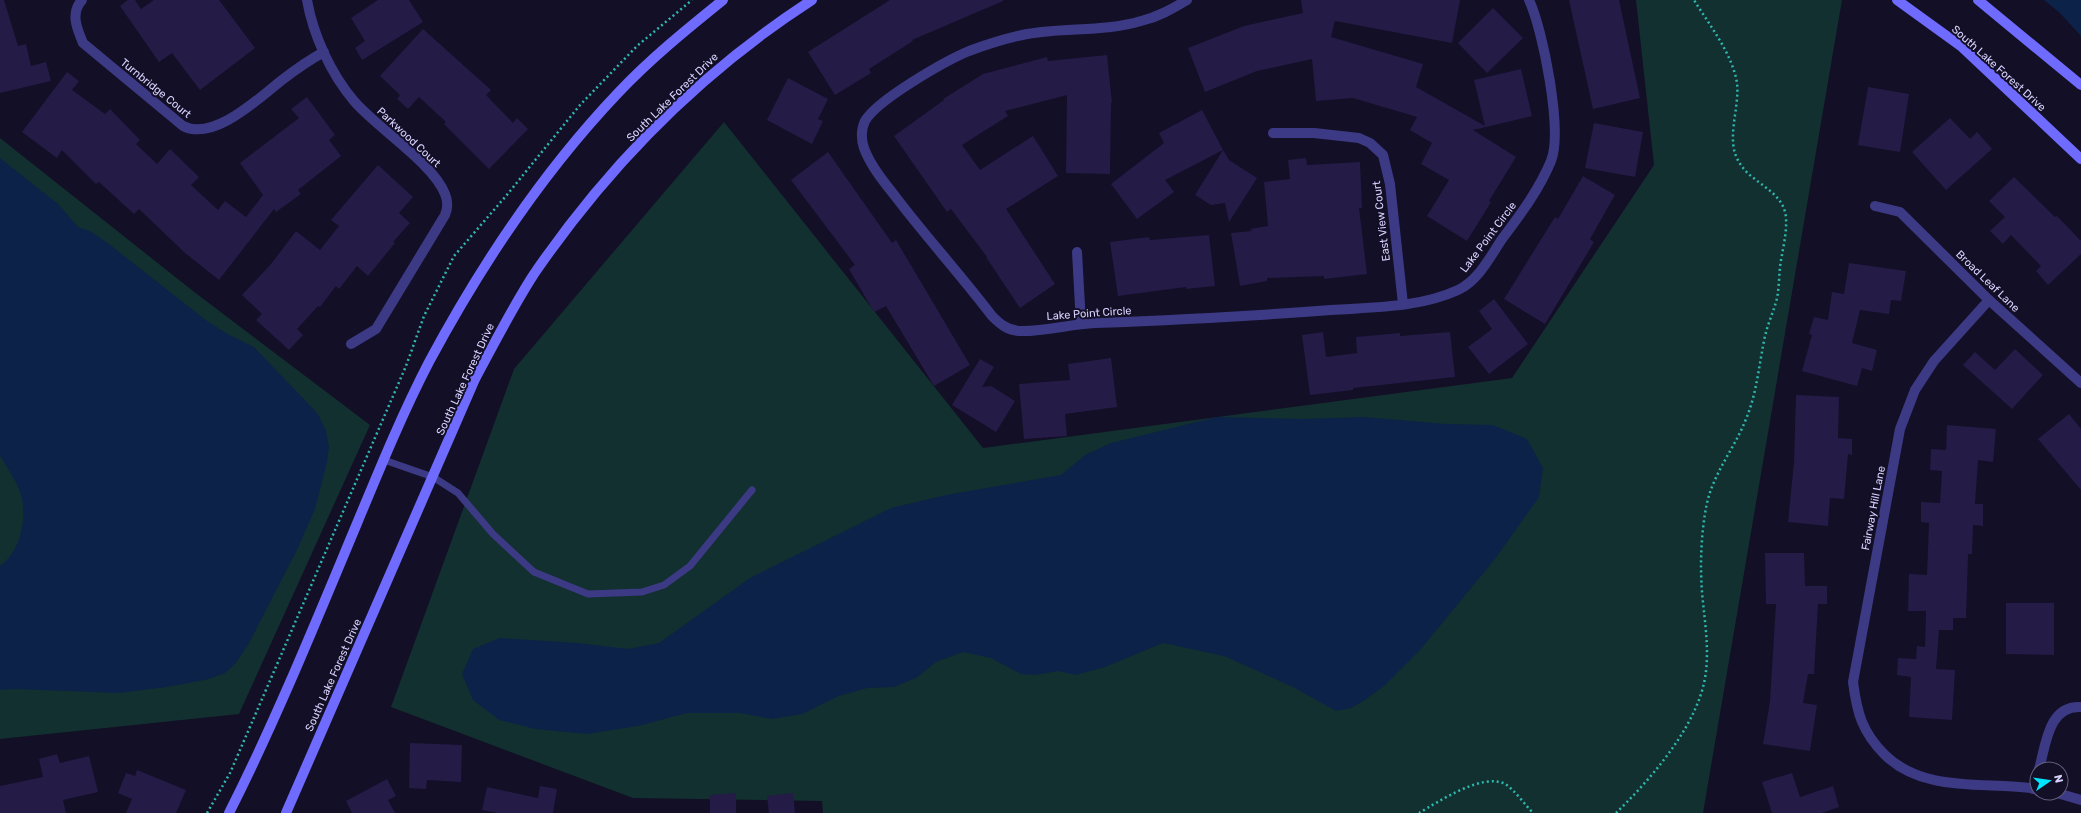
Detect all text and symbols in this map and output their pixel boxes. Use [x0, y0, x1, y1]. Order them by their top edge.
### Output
street label: South Lake Forest Drive [1949, 23, 2048, 114]
street label: South Lake Forest Drive [624, 50, 721, 144]
street label: Turnbridge Court [118, 56, 194, 121]
street label: Parkwood Court [374, 105, 444, 171]
street label: East View Court [1370, 179, 1393, 262]
street label: Lake Point Circle [1458, 199, 1519, 275]
street label: Broad Leaf Lane [1953, 248, 2022, 315]
street label: Lake Point Circle [1046, 304, 1132, 323]
street label: South Lake Forest Drive [434, 321, 497, 437]
street label: Fairway Hill Lane [1859, 465, 1888, 551]
street label: South Lake Forest Drive [303, 617, 364, 734]
north arrow [2029, 761, 2069, 801]
text: N [2051, 774, 2065, 784]

